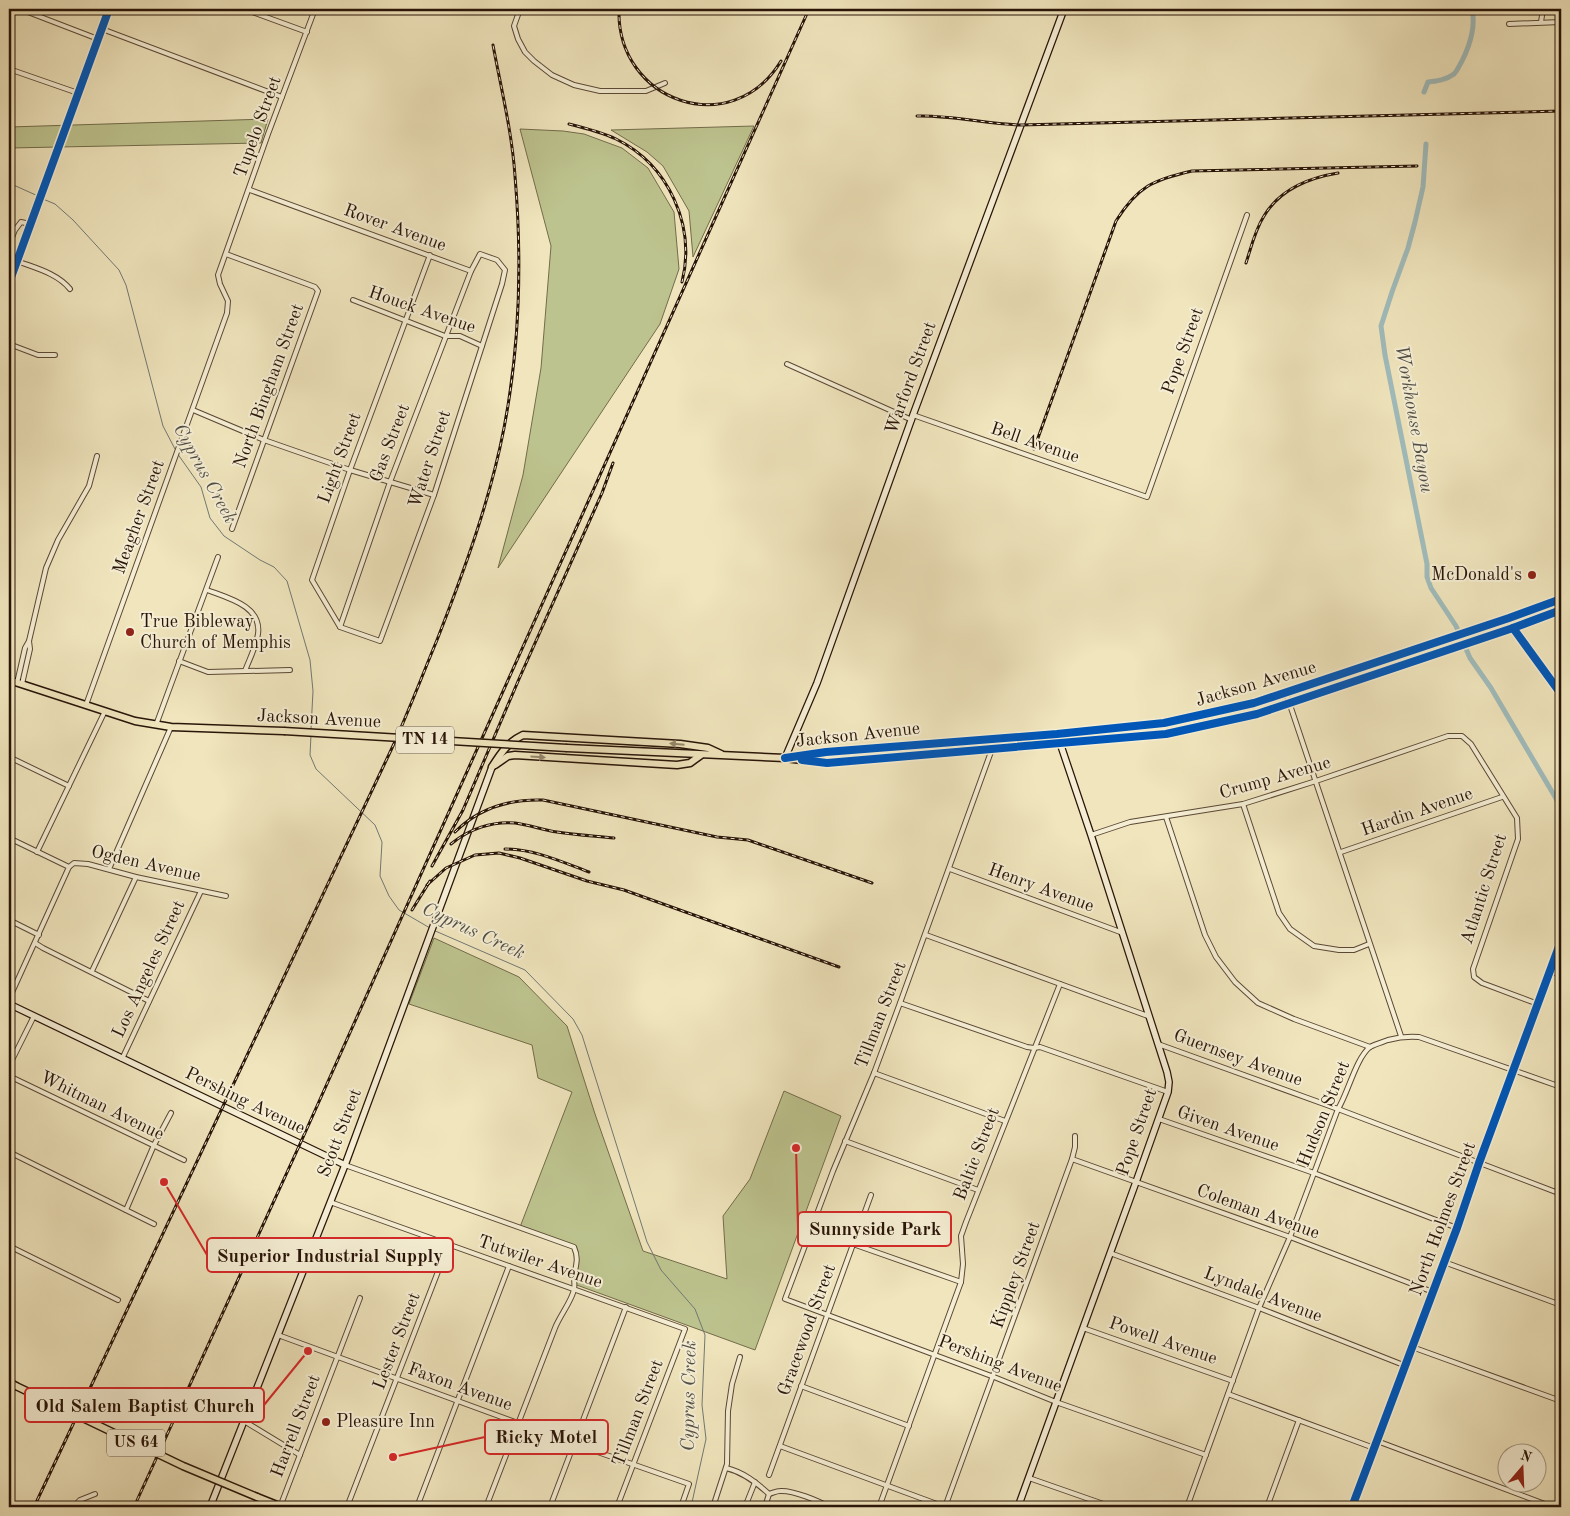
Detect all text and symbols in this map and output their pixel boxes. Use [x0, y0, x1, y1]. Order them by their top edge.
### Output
street label: Tupelo Street [231, 74, 285, 180]
street label: Rover Avenue [341, 201, 449, 255]
street label: Houck Avenue [366, 283, 478, 337]
street label: North Bingham Street [231, 301, 307, 471]
street label: Pope Street [1159, 305, 1207, 397]
street label: Warford Street [882, 319, 940, 437]
water label: Workhouse Bayou [1391, 344, 1435, 495]
street label: Gas Street [367, 401, 413, 485]
street label: Water Street [406, 408, 454, 510]
street label: Light Street [315, 410, 365, 506]
street label: Bell Avenue [988, 419, 1082, 467]
water label: Cyprus Creek [169, 421, 239, 527]
street label: Meagher Street [110, 457, 168, 577]
place label: McDonald's [1431, 566, 1522, 584]
marker: McDonald's [1526, 569, 1538, 581]
place label: True Bibleway Church of Memphis [140, 613, 291, 652]
marker: True Bibleway Church of Memphis [124, 626, 136, 638]
street label: Jackson Avenue [1194, 658, 1318, 710]
street label: Jackson Avenue [256, 707, 382, 731]
street label: Jackson Avenue [795, 720, 921, 750]
road number: TN 14 [396, 726, 454, 754]
one-way arrow [669, 739, 685, 747]
one-way arrow [530, 753, 546, 761]
street label: Crump Avenue [1217, 754, 1333, 802]
street label: Hardin Avenue [1359, 785, 1475, 839]
street label: Atlantic Street [1458, 831, 1510, 947]
street label: Ogden Avenue [89, 843, 203, 885]
street label: Henry Avenue [986, 861, 1096, 915]
street label: Los Angeles Street [109, 898, 189, 1040]
water label: Cyprus Creek [419, 900, 527, 964]
street label: Tillman Street [852, 959, 910, 1071]
street label: Guernsey Avenue [1171, 1026, 1305, 1090]
street label: Hudson Street [1295, 1059, 1353, 1169]
street label: Pershing Avenue [182, 1064, 308, 1138]
street label: Whitman Avenue [37, 1068, 167, 1144]
street label: Scott Street [315, 1086, 365, 1180]
street label: Pope Street [1114, 1086, 1160, 1178]
street label: Given Avenue [1175, 1103, 1281, 1155]
street label: Baltic Street [951, 1105, 1003, 1203]
street label: North Holmes Street [1407, 1140, 1479, 1298]
street label: Coleman Avenue [1194, 1181, 1322, 1243]
callout: Sunnyside Park [798, 1212, 951, 1246]
street label: Kippley Street [988, 1219, 1044, 1331]
text: Sunnyside Park [809, 1221, 942, 1240]
street label: Tutwiler Avenue [475, 1232, 605, 1292]
callout: Superior Industrial Supply [207, 1238, 453, 1272]
text: Superior Industrial Supply [217, 1248, 443, 1267]
street label: Gracewood Street [775, 1262, 839, 1398]
street label: Lyndale Avenue [1201, 1264, 1325, 1326]
street label: Lester Street [370, 1290, 424, 1392]
street label: Powell Avenue [1107, 1314, 1219, 1368]
street label: Pershing Avenue [936, 1332, 1064, 1396]
water label: Cyprus Creek [680, 1340, 700, 1452]
street label: Tillman Street [609, 1357, 667, 1469]
street label: Faxon Avenue [405, 1360, 515, 1414]
street label: Harrell Street [268, 1372, 324, 1480]
callout: Old Salem Baptist Church [25, 1388, 264, 1422]
text: Old Salem Baptist Church [35, 1398, 255, 1417]
place label: Pleasure Inn [336, 1413, 435, 1431]
marker: Pleasure Inn [320, 1416, 332, 1428]
callout: Ricky Motel [485, 1420, 608, 1454]
text: Ricky Motel [495, 1429, 597, 1448]
road number: US 64 [107, 1430, 165, 1456]
north arrow [1498, 1444, 1548, 1494]
text: N [1519, 1448, 1534, 1465]

